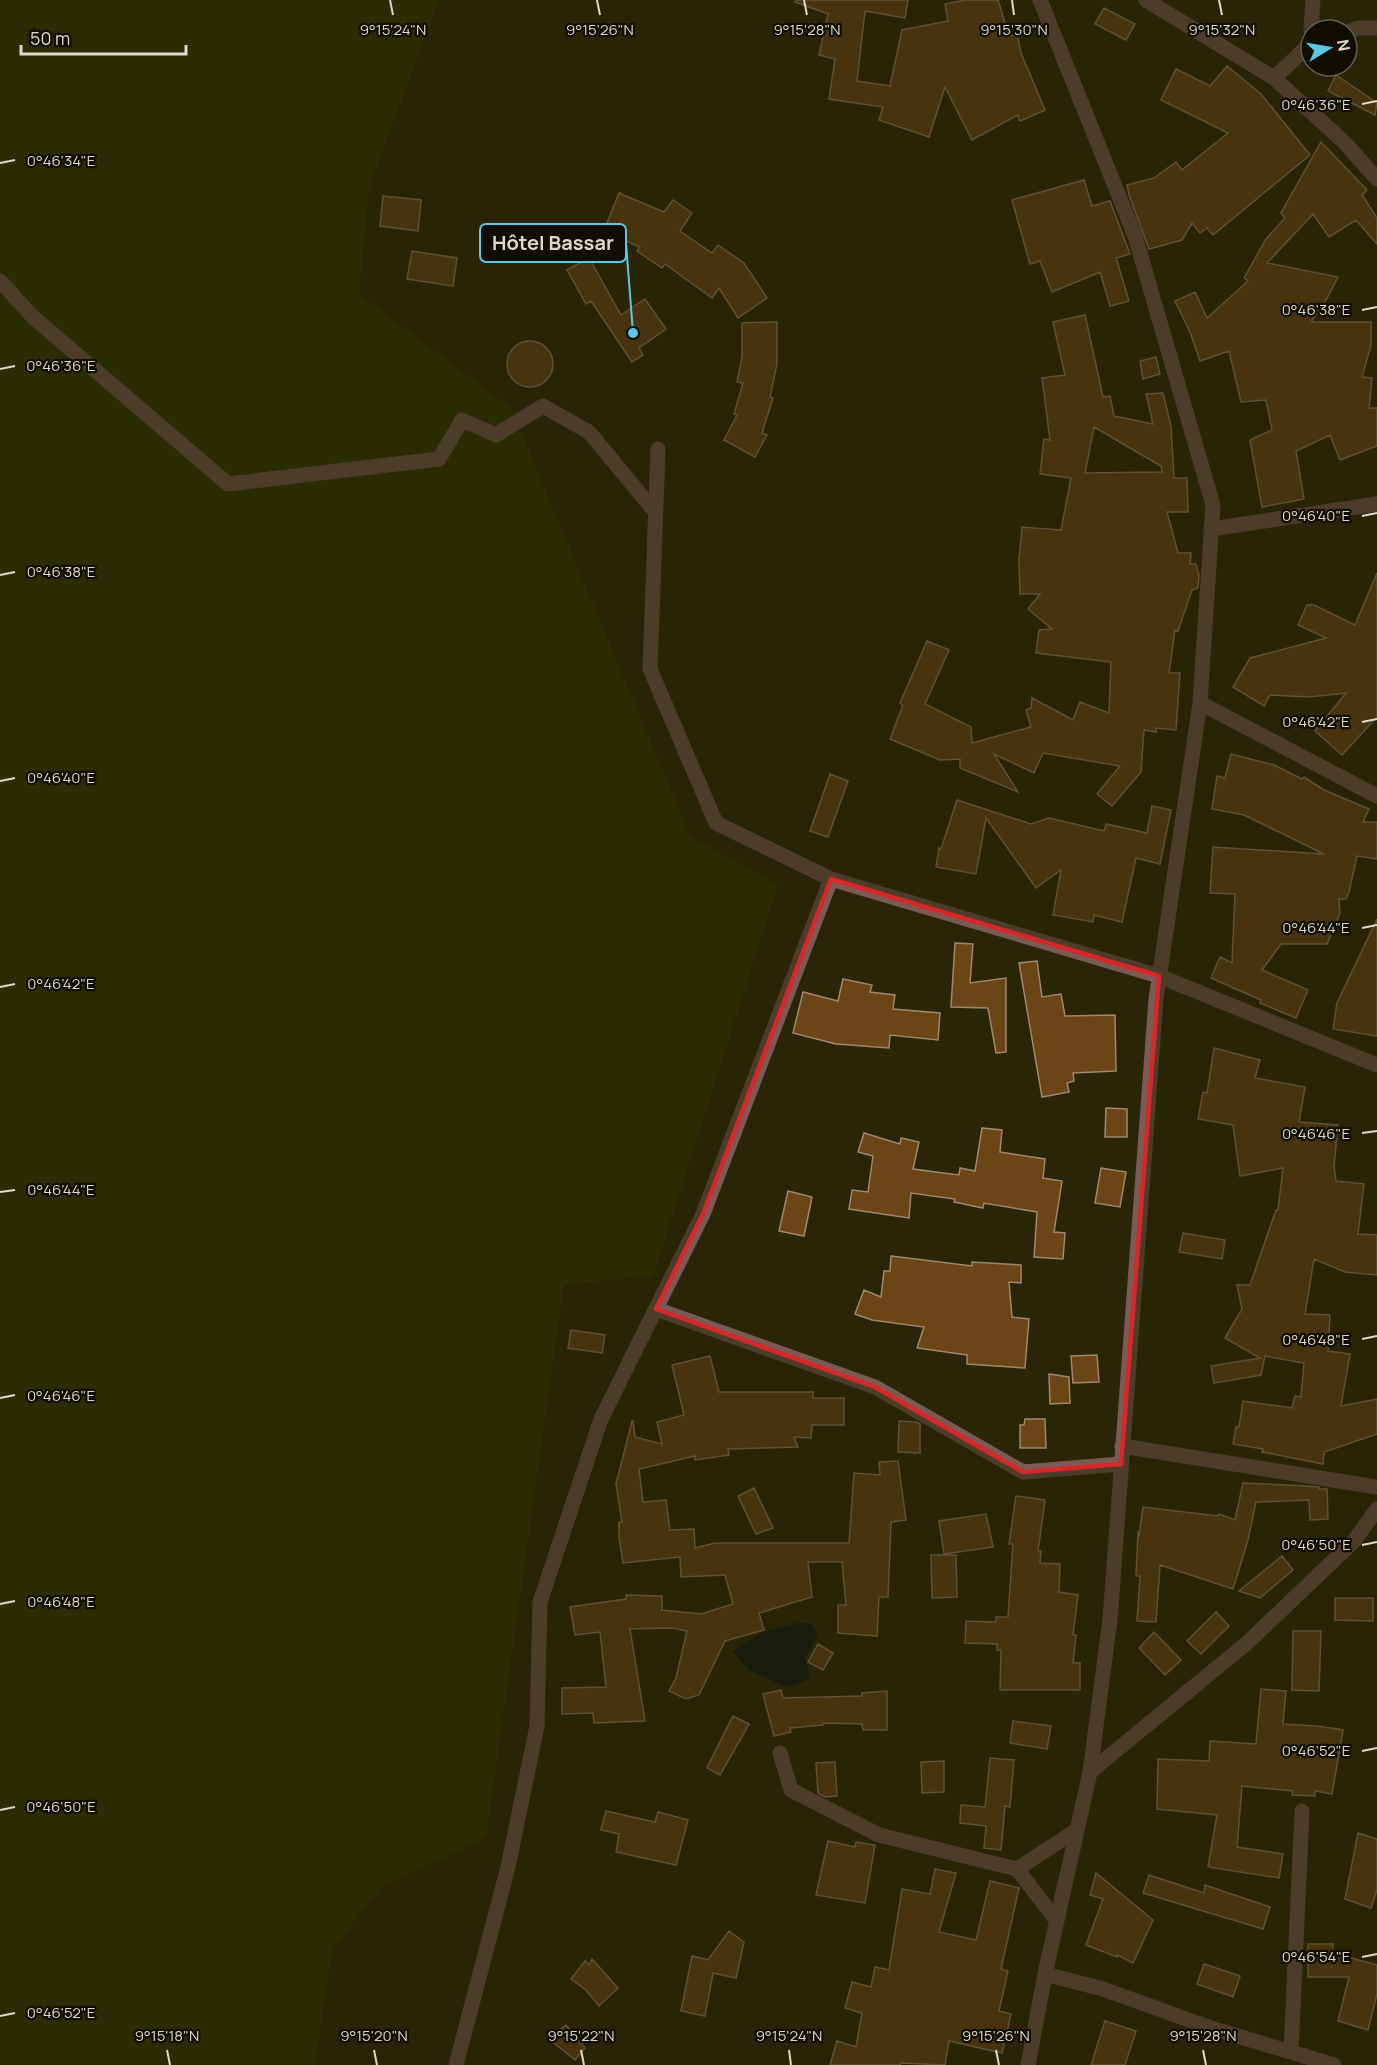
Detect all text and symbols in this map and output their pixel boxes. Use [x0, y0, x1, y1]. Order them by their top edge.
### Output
scale bar [21, 18, 186, 56]
north arrow [1299, 18, 1359, 78]
text: 9°15'24"N [360, 19, 426, 40]
text: 9°15'26"N [566, 19, 634, 40]
text: 9°15'28"N [773, 19, 841, 40]
text: 9°15'30"N [980, 19, 1048, 40]
text: 9°15'32"N [1189, 19, 1255, 40]
text: 50 m [30, 26, 70, 50]
text: N [1332, 37, 1356, 53]
text: 0°46'36"E [1281, 94, 1351, 115]
text: 0°46'34"E [27, 150, 95, 171]
callout: Hôtel Bassar [480, 224, 626, 262]
text: Hôtel Bassar [492, 229, 614, 256]
text: 0°46'38"E [1282, 299, 1350, 320]
text: 0°46'36"E [26, 355, 96, 376]
text: 0°46'40"E [1282, 505, 1350, 526]
text: 0°46'38"E [27, 561, 95, 582]
text: 0°46'42"E [1282, 711, 1350, 732]
text: 0°46'40"E [27, 767, 95, 788]
text: 0°46'44"E [1282, 917, 1350, 938]
text: 0°46'42"E [27, 973, 95, 994]
text: 0°46'46"E [1282, 1123, 1350, 1144]
text: 0°46'44"E [27, 1179, 95, 1200]
text: 0°46'48"E [1282, 1329, 1350, 1350]
text: 0°46'46"E [27, 1385, 95, 1406]
text: 0°46'50"E [1281, 1534, 1351, 1555]
text: 0°46'48"E [27, 1591, 95, 1612]
text: 0°46'52"E [1282, 1740, 1350, 1761]
text: 0°46'50"E [26, 1796, 96, 1817]
text: 0°46'54"E [1282, 1946, 1350, 1967]
text: 0°46'52"E [27, 2002, 95, 2023]
text: 9°15'18"N [135, 2025, 199, 2046]
text: 9°15'20"N [340, 2025, 408, 2046]
text: 9°15'22"N [547, 2025, 615, 2046]
text: 9°15'24"N [756, 2025, 822, 2046]
text: 9°15'26"N [962, 2025, 1030, 2046]
text: 9°15'28"N [1169, 2025, 1237, 2046]

